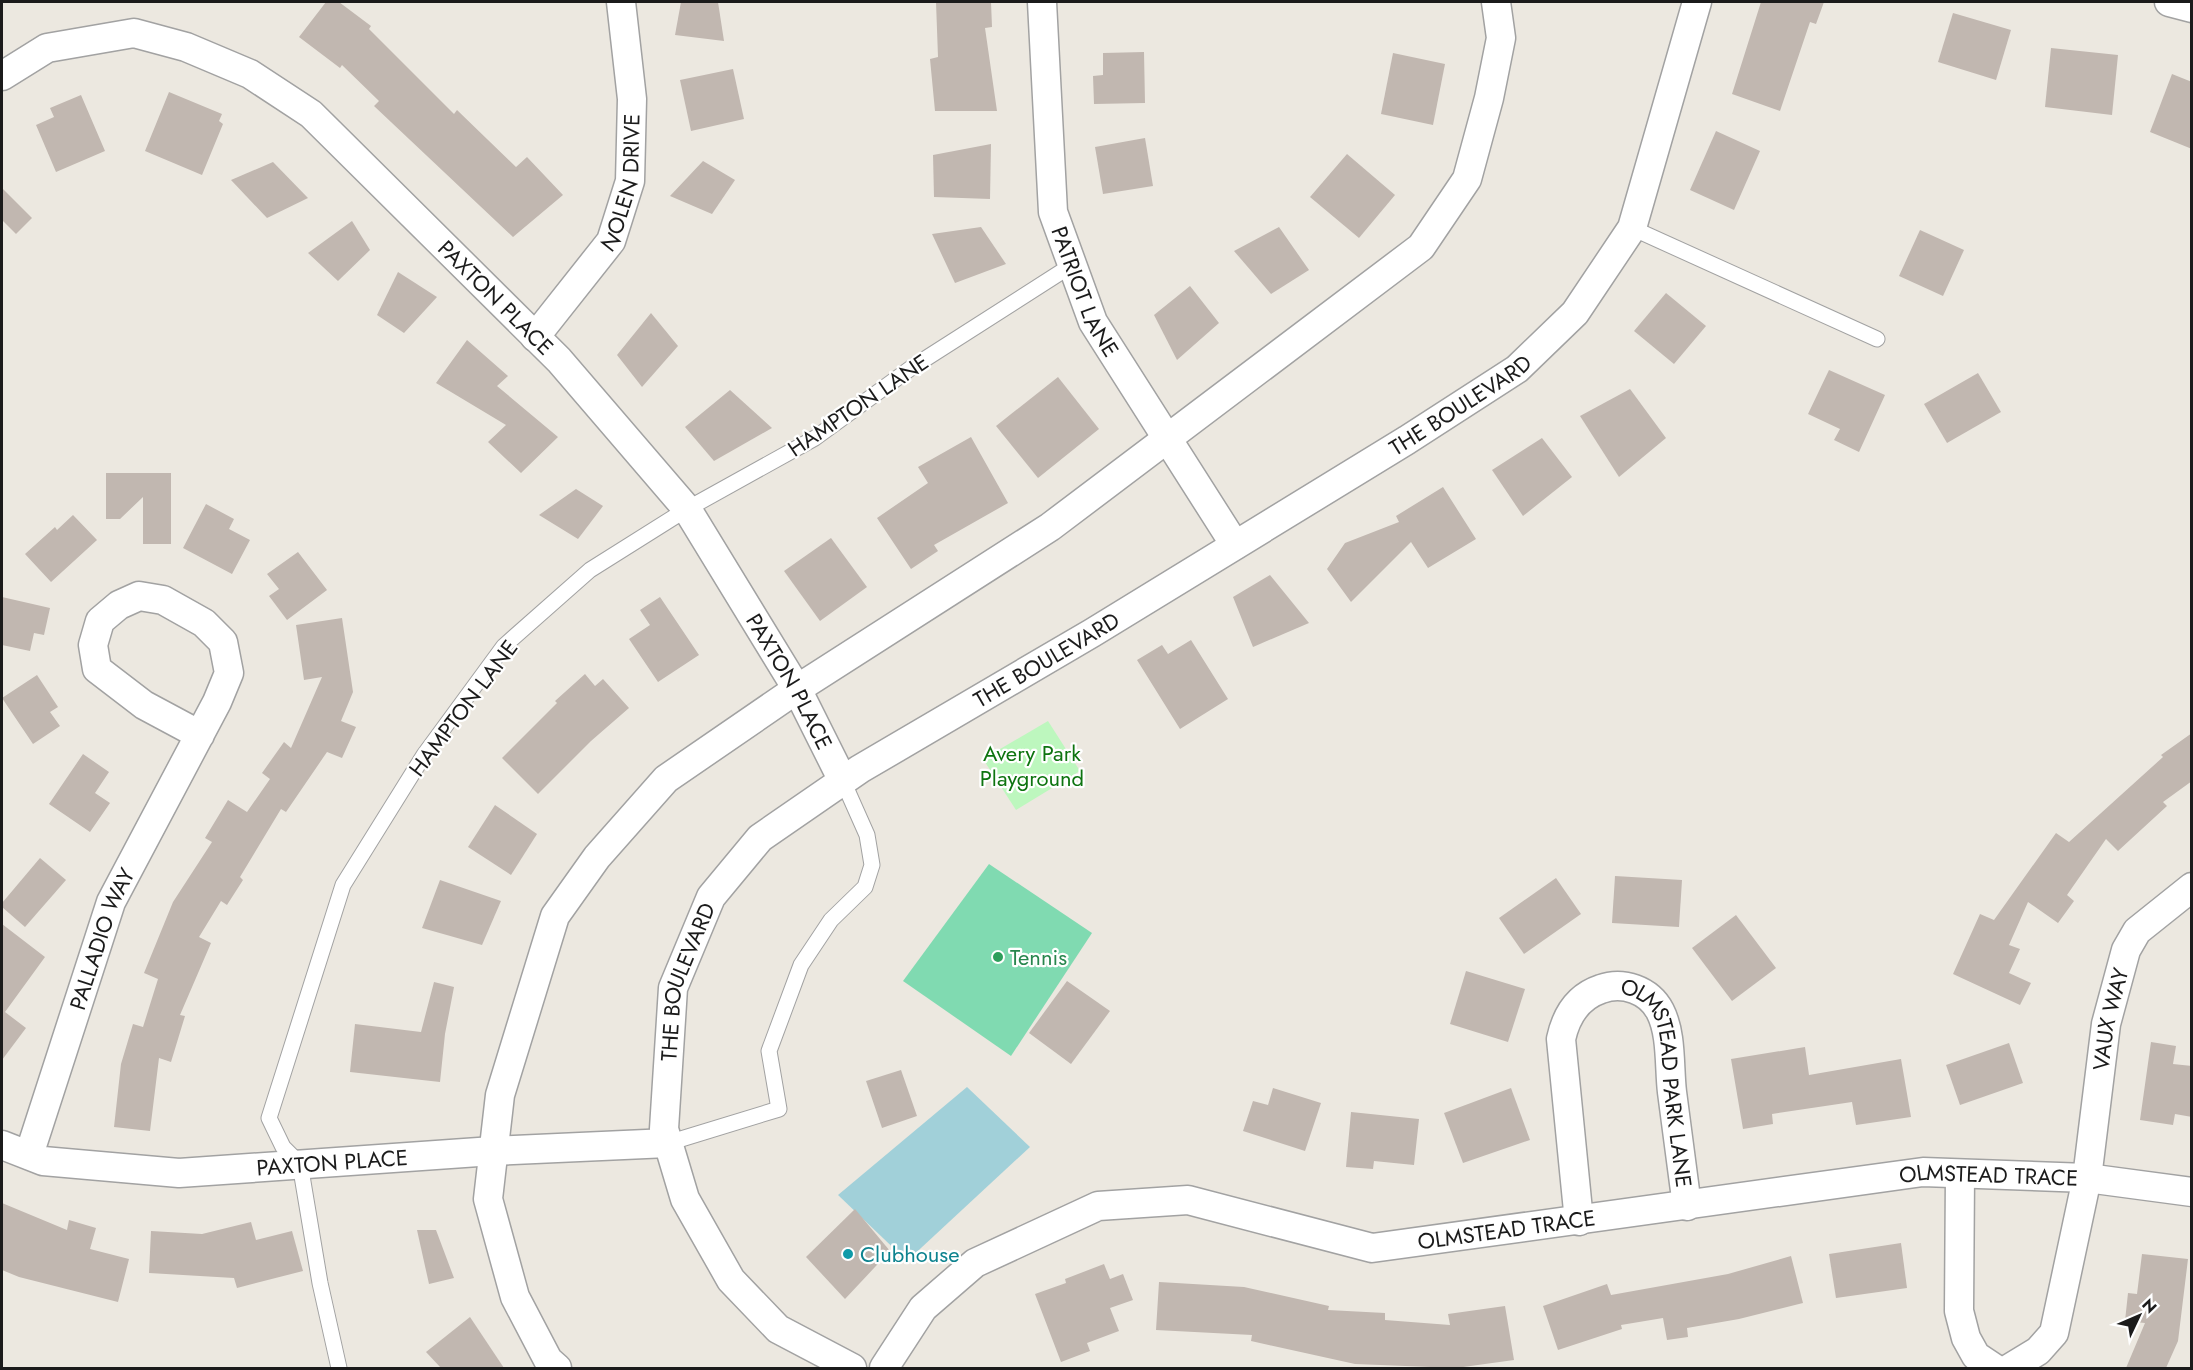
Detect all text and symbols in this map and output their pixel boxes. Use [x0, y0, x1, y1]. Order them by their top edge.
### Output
street label: NOLEN DRIVE [593, 113, 648, 258]
street label: PATRIOT LANE [1043, 222, 1127, 363]
street label: PAXTON PLACE [431, 233, 561, 362]
street label: HAMPTON LANE [781, 346, 935, 464]
street label: THE BOULEVARD [1383, 347, 1539, 463]
street label: THE BOULEVARD [967, 604, 1125, 715]
street label: PAXTON PLACE [738, 607, 841, 755]
street label: HAMPTON LANE [401, 633, 525, 783]
park label: Avery Park Playground [980, 737, 1084, 794]
street label: PALLADIO WAY [61, 861, 143, 1014]
street label: THE BOULEVARD [652, 898, 723, 1062]
place label: Tennis [1010, 941, 1067, 973]
marker: Tennis [991, 950, 1005, 964]
street label: VAUX WAY [2084, 963, 2137, 1072]
street label: OLMSTEAD PARK LANE [1618, 970, 1700, 1189]
street label: PAXTON PLACE [255, 1141, 409, 1184]
street label: OLMSTEAD TRACE [1897, 1156, 2079, 1194]
street label: OLMSTEAD TRACE [1415, 1201, 1597, 1258]
place label: Clubhouse [860, 1238, 960, 1270]
marker: Clubhouse [841, 1247, 855, 1261]
north arrow [2109, 1286, 2169, 1346]
text: N [2137, 1293, 2162, 1318]

